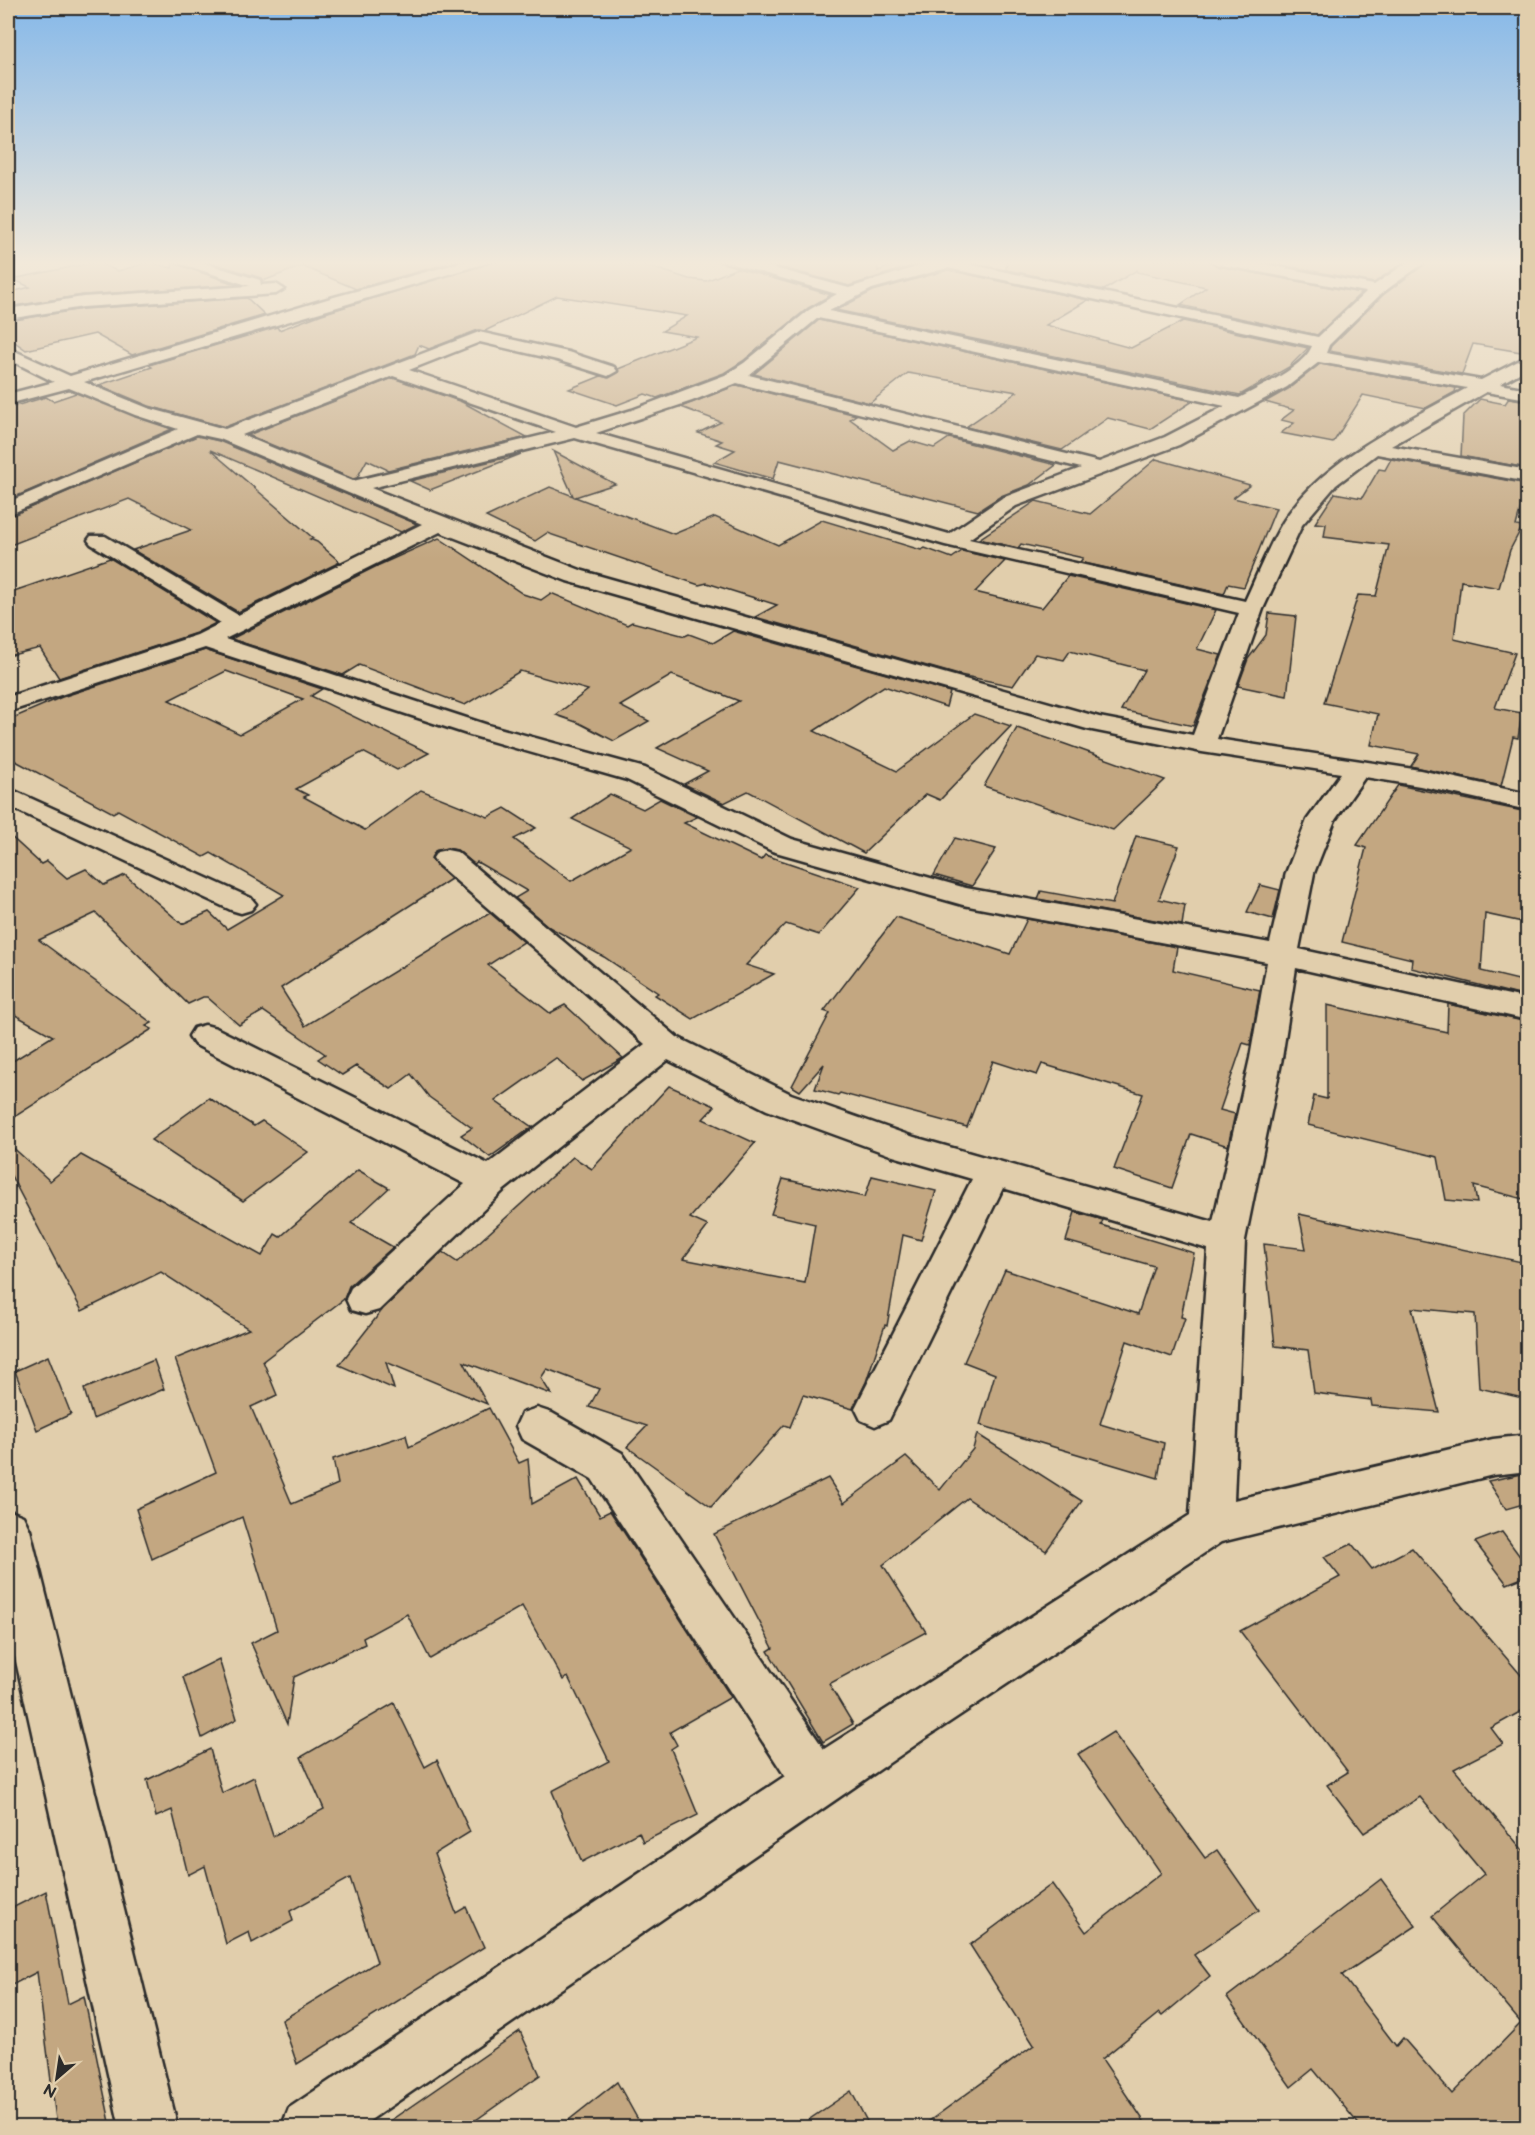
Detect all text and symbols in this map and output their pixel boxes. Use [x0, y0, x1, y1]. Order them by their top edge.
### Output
north arrow [27, 2048, 87, 2108]
text: N [41, 2079, 60, 2101]

